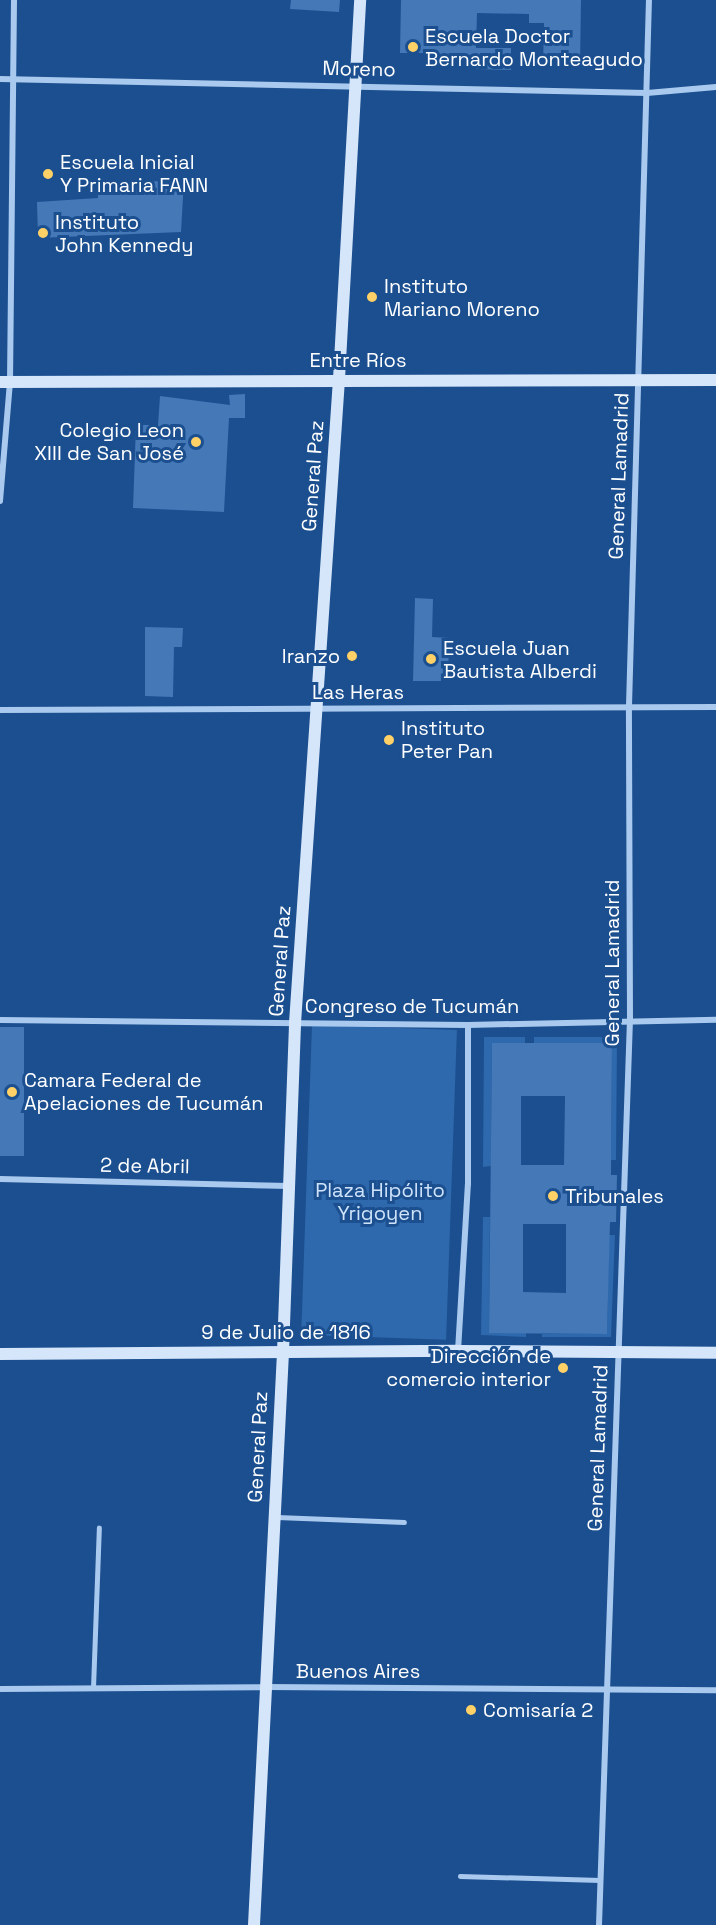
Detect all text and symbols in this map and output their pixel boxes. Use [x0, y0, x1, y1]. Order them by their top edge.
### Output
place label: Escuela Doctor Bernardo Monteagudo [425, 24, 643, 71]
marker: Escuela Doctor Bernardo Monteagudo [406, 40, 420, 54]
street label: Moreno [322, 56, 396, 82]
place label: Escuela Inicial Y Primaria FANN [60, 150, 209, 197]
marker: Escuela Inicial Y Primaria FANN [41, 167, 55, 181]
place label: Instituto John Kennedy [55, 210, 193, 257]
marker: Instituto John Kennedy [36, 226, 50, 240]
place label: Instituto Mariano Moreno [384, 274, 540, 321]
marker: Instituto Mariano Moreno [365, 290, 379, 304]
street label: Entre Ríos [309, 348, 407, 372]
street label: General Lamadrid [604, 392, 634, 560]
place label: Colegio Leon XIII de San José [34, 418, 184, 465]
street label: General Paz [297, 420, 329, 532]
marker: Colegio Leon XIII de San José [189, 435, 203, 449]
place label: Escuela Juan Bautista Alberdi [443, 636, 597, 683]
place label: Iranzo [282, 644, 340, 668]
marker: Iranzo [345, 649, 359, 663]
marker: Escuela Juan Bautista Alberdi [424, 652, 438, 666]
street label: Las Heras [312, 680, 404, 704]
place label: Instituto Peter Pan [401, 716, 493, 763]
marker: Instituto Peter Pan [382, 733, 396, 747]
street label: General Lamadrid [600, 880, 624, 1046]
street label: General Paz [264, 905, 296, 1017]
street label: Congreso de Tucumán [305, 994, 519, 1018]
place label: Camara Federal de Apelaciones de Tucumán [24, 1068, 264, 1115]
marker: Camara Federal de Apelaciones de Tucumán [5, 1085, 19, 1099]
street label: 2 de Abril [100, 1153, 190, 1179]
park label: Plaza Hipólito Yrigoyen [315, 1179, 445, 1226]
place label: Tribunales [565, 1184, 664, 1208]
marker: Tribunales [546, 1189, 560, 1203]
street label: 9 de Julio de 1816 [201, 1320, 371, 1344]
place label: Dirección de comercio interior [386, 1344, 551, 1391]
marker: Dirección de comercio interior [556, 1361, 570, 1375]
street label: General Lamadrid [583, 1364, 613, 1532]
street label: General Paz [243, 1391, 273, 1503]
street label: Buenos Aires [296, 1659, 420, 1683]
place label: Comisaría 2 [483, 1698, 593, 1722]
marker: Comisaría 2 [464, 1703, 478, 1717]

